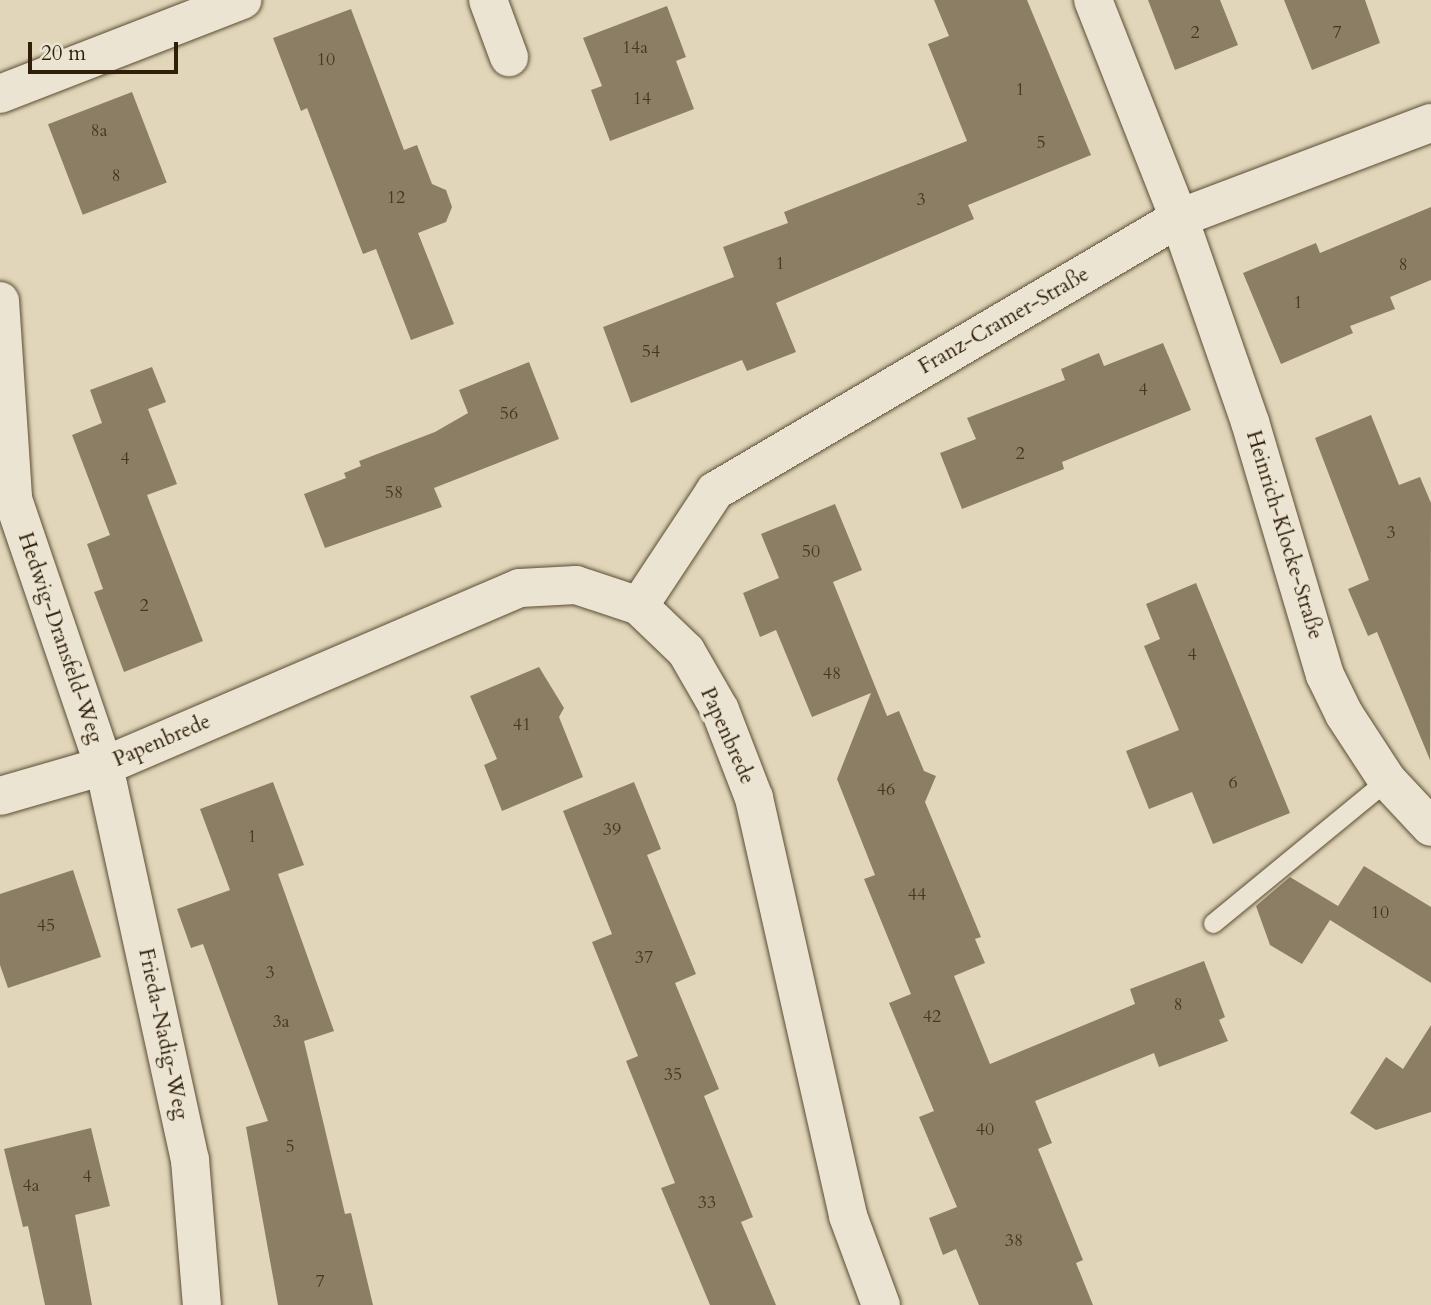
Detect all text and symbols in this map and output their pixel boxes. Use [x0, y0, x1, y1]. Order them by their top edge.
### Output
house number: 2 [1190, 22, 1200, 44]
house number: 7 [1332, 22, 1342, 44]
scale bar [32, 28, 182, 72]
house number: 14a [622, 37, 648, 59]
text: 20 m [41, 39, 86, 68]
house number: 10 [317, 49, 335, 71]
house number: 1 [1015, 79, 1025, 101]
house number: 14 [633, 88, 651, 110]
house number: 8a [91, 120, 107, 142]
house number: 5 [1036, 132, 1046, 154]
house number: 8 [111, 165, 121, 187]
house number: 12 [387, 187, 405, 209]
house number: 3 [916, 189, 926, 211]
house number: 1 [775, 253, 785, 275]
house number: 8 [1398, 254, 1408, 276]
street label: Franz-Cramer-Straße [914, 262, 1094, 380]
house number: 1 [1293, 292, 1303, 314]
house number: 54 [642, 341, 660, 363]
house number: 4 [1138, 379, 1148, 401]
house number: 56 [500, 403, 518, 425]
street label: Heinrich-Klocke-Straße [1240, 428, 1328, 642]
house number: 2 [1015, 443, 1025, 465]
house number: 4 [120, 448, 130, 470]
house number: 58 [385, 482, 403, 504]
house number: 3 [1386, 522, 1396, 544]
street label: Hedwig-Dransfeld-Weg [12, 529, 108, 747]
house number: 50 [802, 541, 820, 563]
house number: 2 [139, 595, 149, 617]
house number: 4 [1187, 644, 1197, 666]
house number: 48 [823, 663, 841, 685]
street label: Papenbrede [694, 684, 760, 788]
street label: Papenbrede [110, 709, 214, 773]
house number: 41 [513, 714, 531, 736]
house number: 6 [1228, 772, 1238, 794]
house number: 46 [877, 779, 895, 801]
house number: 39 [603, 819, 621, 841]
house number: 1 [247, 826, 257, 848]
house number: 44 [908, 884, 926, 906]
house number: 10 [1371, 902, 1389, 924]
house number: 45 [37, 915, 55, 937]
street label: Frieda-Nadig-Weg [133, 946, 193, 1122]
house number: 37 [635, 947, 653, 969]
house number: 3 [265, 962, 275, 984]
house number: 8 [1173, 994, 1183, 1016]
house number: 42 [923, 1006, 941, 1028]
house number: 3a [273, 1011, 289, 1033]
house number: 35 [664, 1064, 682, 1086]
house number: 40 [976, 1119, 994, 1141]
house number: 5 [285, 1136, 295, 1158]
house number: 4 [82, 1166, 92, 1188]
house number: 4a [23, 1175, 39, 1197]
house number: 33 [698, 1192, 716, 1214]
house number: 38 [1005, 1230, 1023, 1252]
house number: 7 [315, 1271, 325, 1293]

